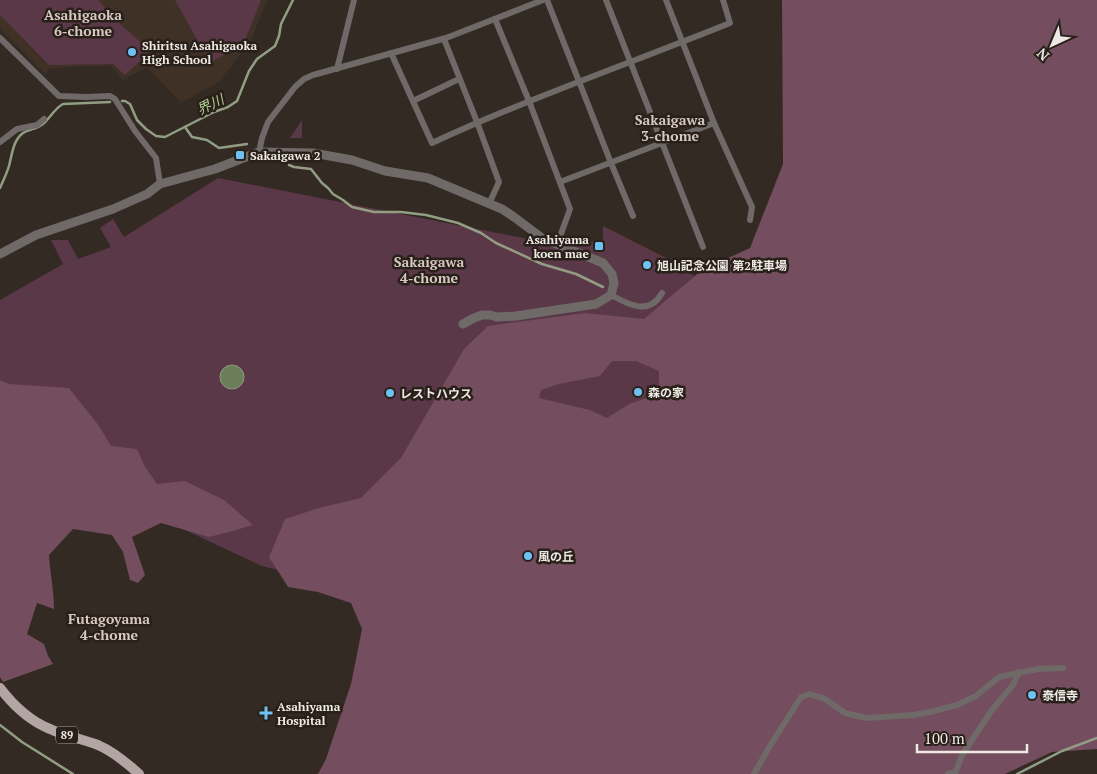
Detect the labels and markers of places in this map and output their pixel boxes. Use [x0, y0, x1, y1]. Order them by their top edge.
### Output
place label: Shiritsu Asahigaoka High School [142, 38, 257, 67]
marker: Shiritsu Asahigaoka High School [126, 46, 138, 58]
place label: Sakaigawa 2 [250, 148, 321, 163]
marker: Sakaigawa 2 [234, 149, 246, 161]
place label: Asahiyama koen mae [526, 232, 590, 261]
marker: Asahiyama koen mae [593, 240, 605, 252]
place label: 旭山記念公園 第2駐車場 [657, 258, 787, 273]
marker: 旭山記念公園 第2駐車場 [641, 259, 653, 271]
place label: 森の家 [648, 385, 684, 400]
place label: レストハウス [400, 386, 472, 401]
marker: 森の家 [632, 386, 644, 398]
marker: レストハウス [384, 387, 396, 399]
place label: 風の丘 [538, 549, 574, 564]
marker: 風の丘 [522, 550, 534, 562]
place label: 泰信寺 [1042, 688, 1078, 703]
marker: 泰信寺 [1026, 689, 1038, 701]
place label: Asahiyama Hospital [277, 699, 341, 728]
marker: Asahiyama Hospital [259, 706, 273, 720]

